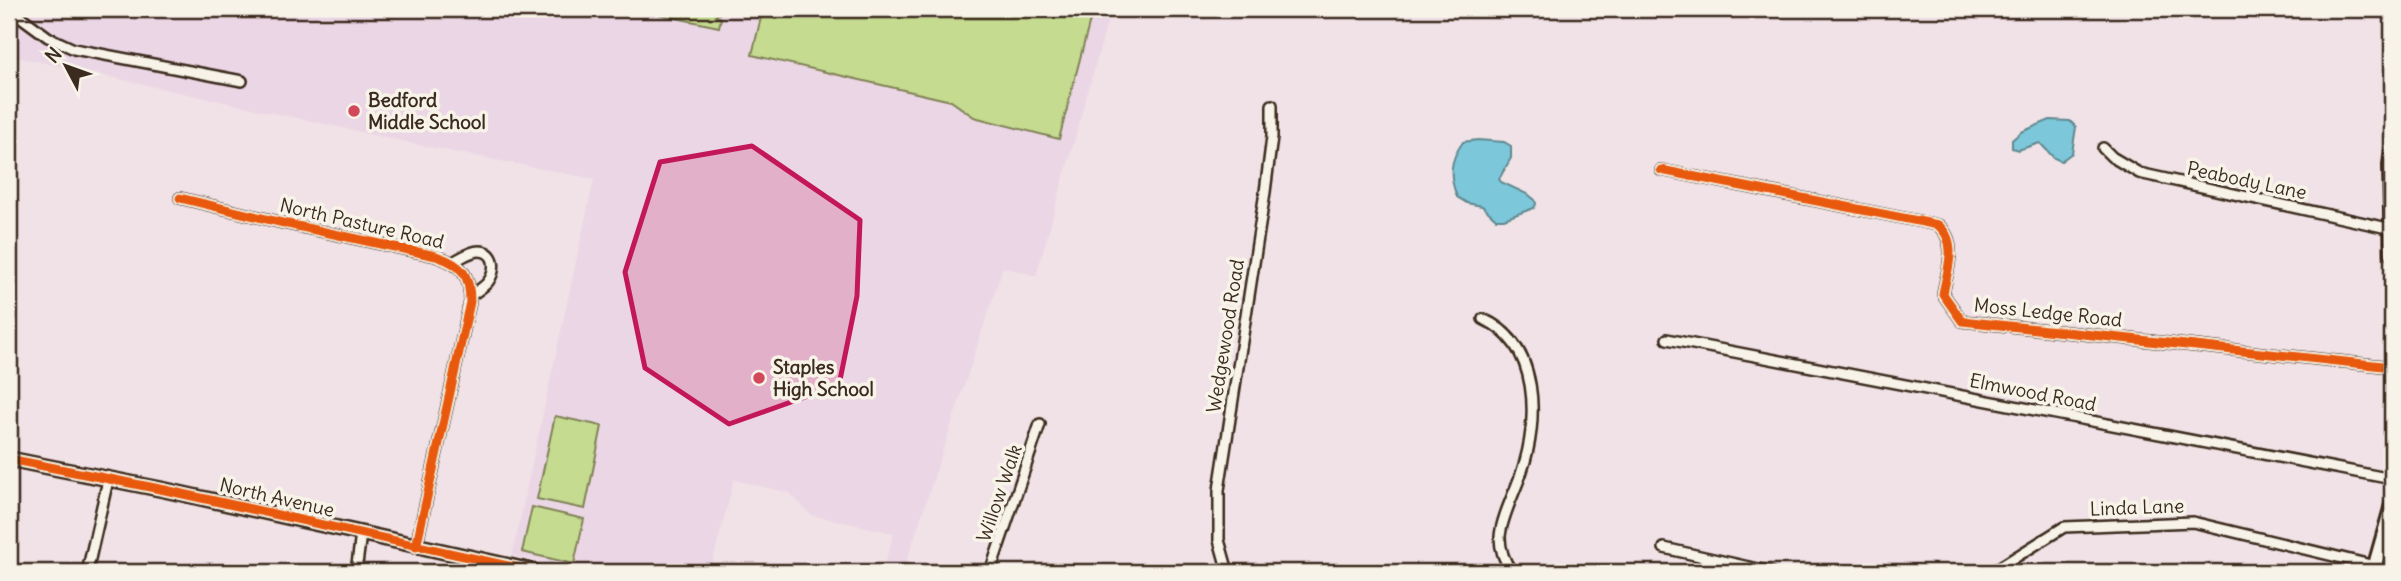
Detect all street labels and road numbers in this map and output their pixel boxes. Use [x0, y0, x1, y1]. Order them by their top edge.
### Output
street label: Peabody Lane [2185, 156, 2309, 204]
street label: North Pasture Road [278, 192, 446, 254]
street label: Wedgewood Road [1201, 257, 1249, 415]
street label: Moss Ledge Road [1973, 292, 2123, 332]
street label: Elmwood Road [1968, 368, 2098, 416]
street label: Willow Walk [971, 441, 1027, 545]
street label: North Avenue [217, 472, 337, 522]
street label: Linda Lane [2089, 493, 2185, 521]

